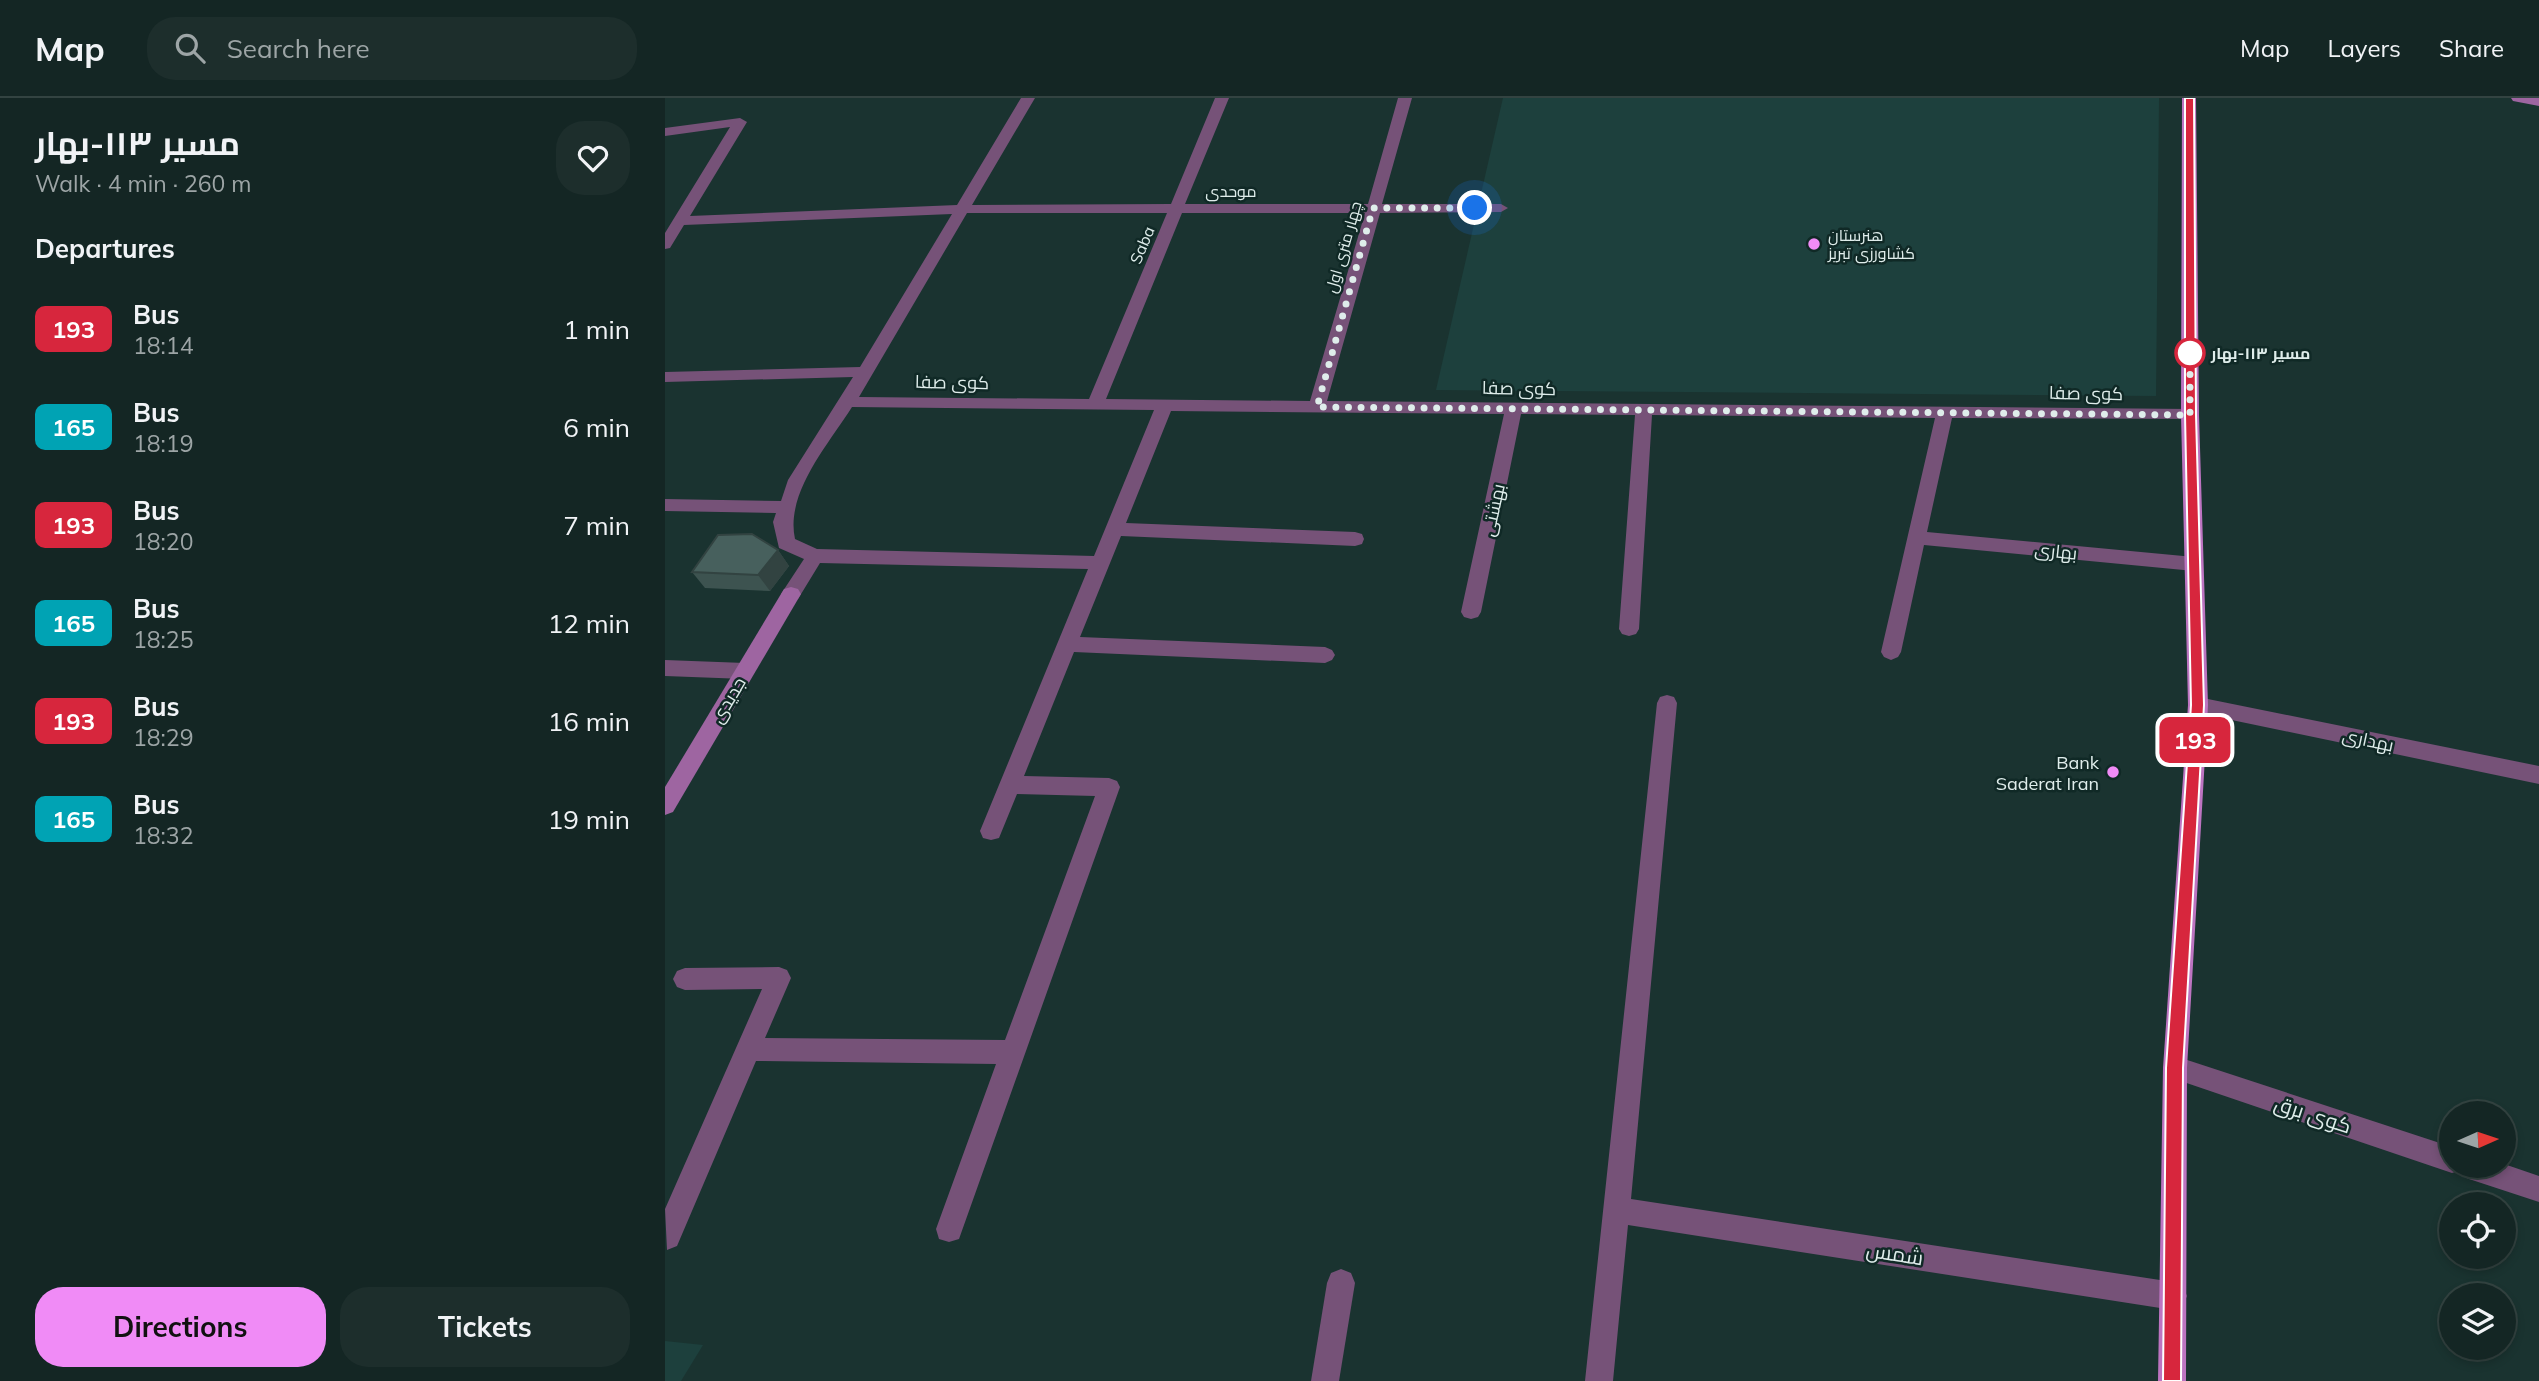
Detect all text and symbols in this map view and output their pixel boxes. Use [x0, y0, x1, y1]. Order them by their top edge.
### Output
search box [147, 17, 637, 80]
text: Map [35, 28, 105, 69]
icon: search [171, 29, 209, 67]
text: Search here [227, 32, 370, 65]
text: Map [2240, 33, 2289, 63]
text: Layers [2327, 33, 2401, 63]
text: Share [2439, 33, 2504, 63]
button: heart [556, 121, 630, 195]
text: مسیر ۱۱۳-بهار [35, 122, 240, 163]
text: Walk · 4 min · 260 m [35, 169, 252, 198]
street label: موحدی [1205, 181, 1257, 202]
your location [1457, 190, 1492, 225]
street label: چهار متری اول [1320, 199, 1368, 296]
street label: Saba [1125, 223, 1159, 267]
place label: هنرستان کشاورزی تبریز [1827, 225, 1915, 264]
text: Departures [35, 232, 175, 265]
marker: هنرستان کشاورزی تبریز [1806, 236, 1822, 252]
text: Bus [133, 298, 179, 331]
text: 1 min [563, 313, 630, 346]
text: 193 [52, 314, 95, 344]
text: 18:14 [133, 331, 193, 360]
marker: مسیر ۱۱۳-بهار [2175, 338, 2205, 368]
place label: مسیر ۱۱۳-بهار [2210, 343, 2310, 363]
street label: کوی صفا [915, 370, 989, 394]
street label: کوی صفا [1482, 376, 1556, 400]
street label: کوی صفا [2049, 381, 2123, 405]
text: Bus [133, 396, 179, 429]
text: 6 min [563, 411, 630, 444]
text: 165 [52, 412, 95, 442]
text: 18:19 [133, 429, 193, 458]
street label: بهشتی [1476, 482, 1510, 538]
text: Bus [133, 494, 179, 527]
text: 7 min [563, 509, 630, 542]
text: 193 [52, 510, 95, 540]
text: 18:20 [133, 527, 193, 556]
street label: بهاری [2033, 537, 2079, 565]
text: Bus [133, 592, 179, 625]
text: 12 min [548, 607, 630, 640]
text: 165 [52, 608, 95, 638]
text: 18:25 [133, 625, 193, 654]
street label: جدیدی [705, 673, 751, 727]
text: Bus [133, 690, 179, 723]
text: 16 min [548, 705, 630, 738]
text: 193 [52, 706, 95, 736]
line badge: 193 [2155, 717, 2235, 763]
text: 18:29 [133, 723, 193, 752]
street label: بهداری [2340, 723, 2396, 757]
text: 193 [2173, 725, 2217, 755]
place label: Bank Saderat Iran [1996, 751, 2100, 795]
marker: Bank Saderat Iran [2105, 764, 2121, 780]
text: Bus [133, 788, 179, 821]
text: 19 min [548, 803, 630, 836]
text: 165 [52, 804, 95, 834]
text: 18:32 [133, 821, 193, 850]
street label: کوی برق [2271, 1089, 2355, 1140]
north arrow [2439, 1101, 2517, 1178]
map controls [2439, 1101, 2516, 1360]
button: locate [2439, 1192, 2516, 1269]
street label: شمس [1864, 1236, 1926, 1271]
button: layers [2439, 1283, 2516, 1360]
button: Directions [35, 1287, 326, 1367]
button: Tickets [340, 1287, 630, 1367]

